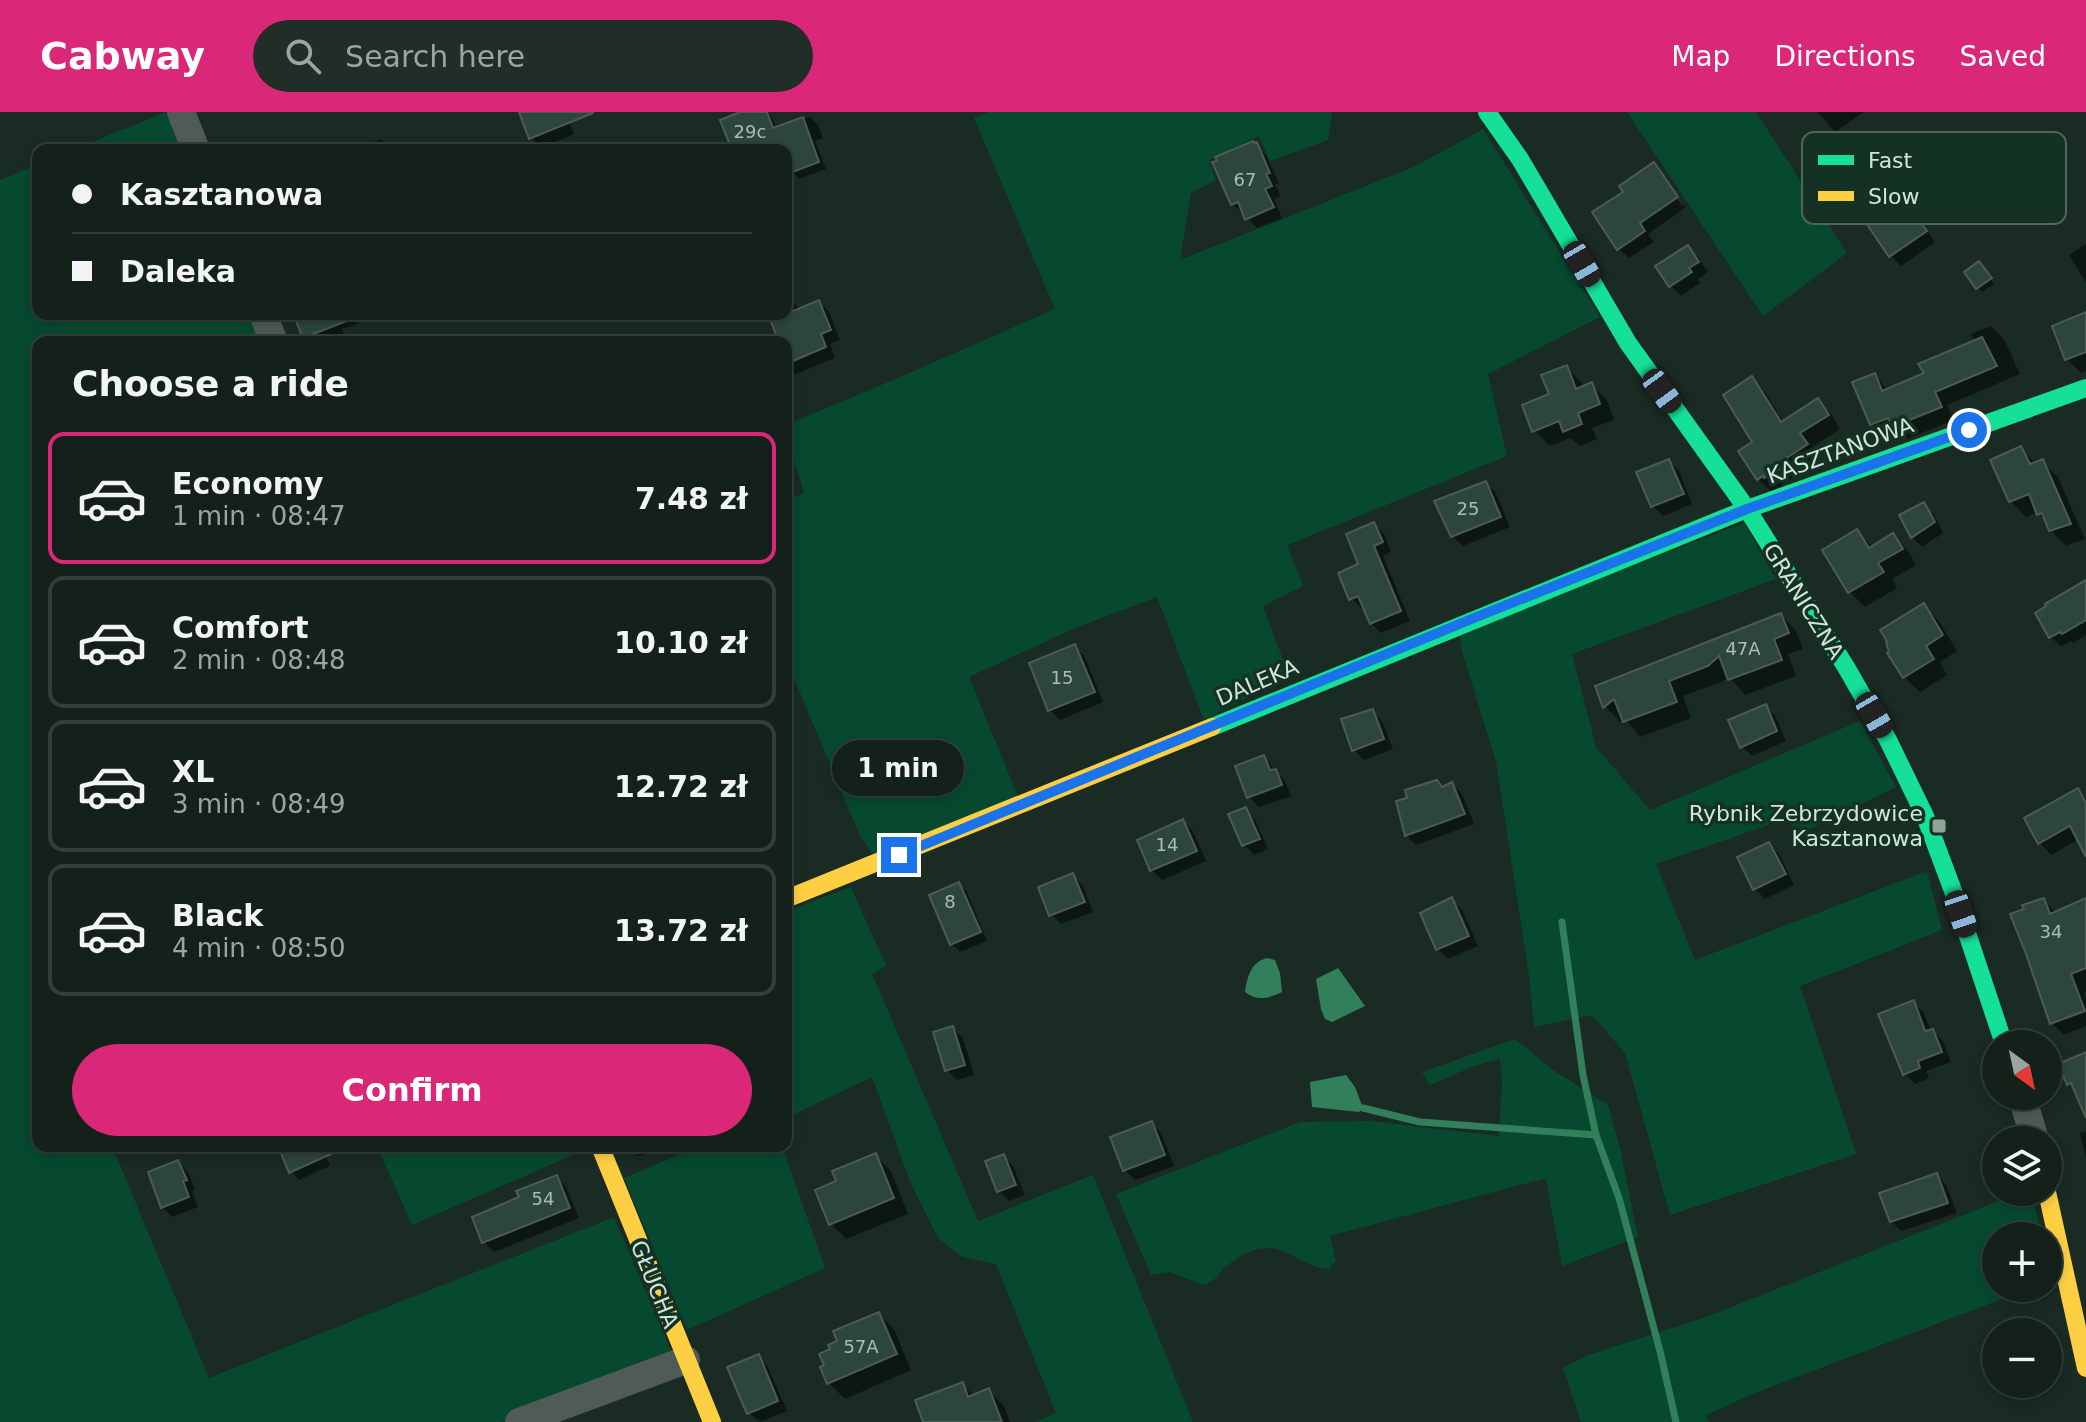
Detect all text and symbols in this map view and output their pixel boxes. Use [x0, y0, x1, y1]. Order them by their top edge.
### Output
search box [253, 20, 813, 92]
text: Cabway [40, 34, 205, 78]
icon: search [281, 34, 325, 78]
text: Search here [345, 39, 525, 74]
text: Map [1671, 40, 1730, 73]
text: Directions [1774, 40, 1915, 73]
text: Saved [1959, 40, 2046, 73]
house number: 29c [734, 121, 766, 142]
legend [1802, 132, 2066, 224]
text: Fast [1868, 148, 1913, 173]
house number: 67 [1234, 169, 1256, 190]
text: Kasztanowa [120, 177, 323, 212]
text: Slow [1868, 184, 1920, 209]
car [1560, 237, 1604, 291]
text: Daleka [120, 254, 236, 289]
text: Choose a ride [72, 363, 349, 404]
car [1638, 365, 1686, 417]
street label: KASZTANOWA [1763, 412, 1917, 489]
route start [1951, 412, 1987, 448]
icon: car [76, 462, 148, 534]
text: Economy [172, 466, 324, 501]
text: 7.48 zł [635, 481, 748, 516]
house number: 25 [1457, 498, 1479, 519]
text: 1 min · 08:47 [172, 501, 346, 531]
street label: GRANICZNA [1758, 539, 1849, 664]
icon: car [76, 606, 148, 678]
text: Comfort [172, 610, 309, 645]
text: 10.10 zł [614, 625, 748, 660]
house number: 47A [1725, 638, 1761, 659]
text: 2 min · 08:48 [172, 645, 346, 675]
street label: DALEKA [1212, 654, 1302, 711]
house number: 15 [1051, 667, 1073, 688]
car [1852, 688, 1896, 742]
callout: 1 min [833, 739, 965, 795]
icon: car [76, 750, 148, 822]
text: 1 min [857, 753, 939, 783]
text: XL [172, 754, 214, 789]
text: 12.72 zł [614, 769, 748, 804]
text: 3 min · 08:49 [172, 789, 346, 819]
place label: Rybnik Zebrzydowice Kasztanowa [1689, 801, 1923, 851]
marker: Rybnik Zebrzydowice Kasztanowa [1930, 817, 1948, 835]
house number: 14 [1156, 834, 1178, 855]
route end [881, 837, 917, 873]
car [1942, 887, 1980, 941]
house number: 8 [944, 891, 956, 912]
icon: car [76, 894, 148, 966]
text: Black [172, 898, 263, 933]
text: 13.72 zł [614, 913, 748, 948]
house number: 34 [2040, 921, 2062, 942]
text: 4 min · 08:50 [172, 933, 346, 963]
north arrow [1982, 1030, 2062, 1110]
map controls [1982, 1030, 2062, 1398]
button: Confirm [72, 1044, 752, 1136]
button: layers [1982, 1126, 2062, 1206]
house number: 54 [532, 1188, 554, 1209]
button: + [1982, 1222, 2062, 1302]
street label: GŁUCHA [626, 1237, 683, 1332]
button: − [1982, 1318, 2062, 1398]
house number: 57A [843, 1336, 879, 1357]

